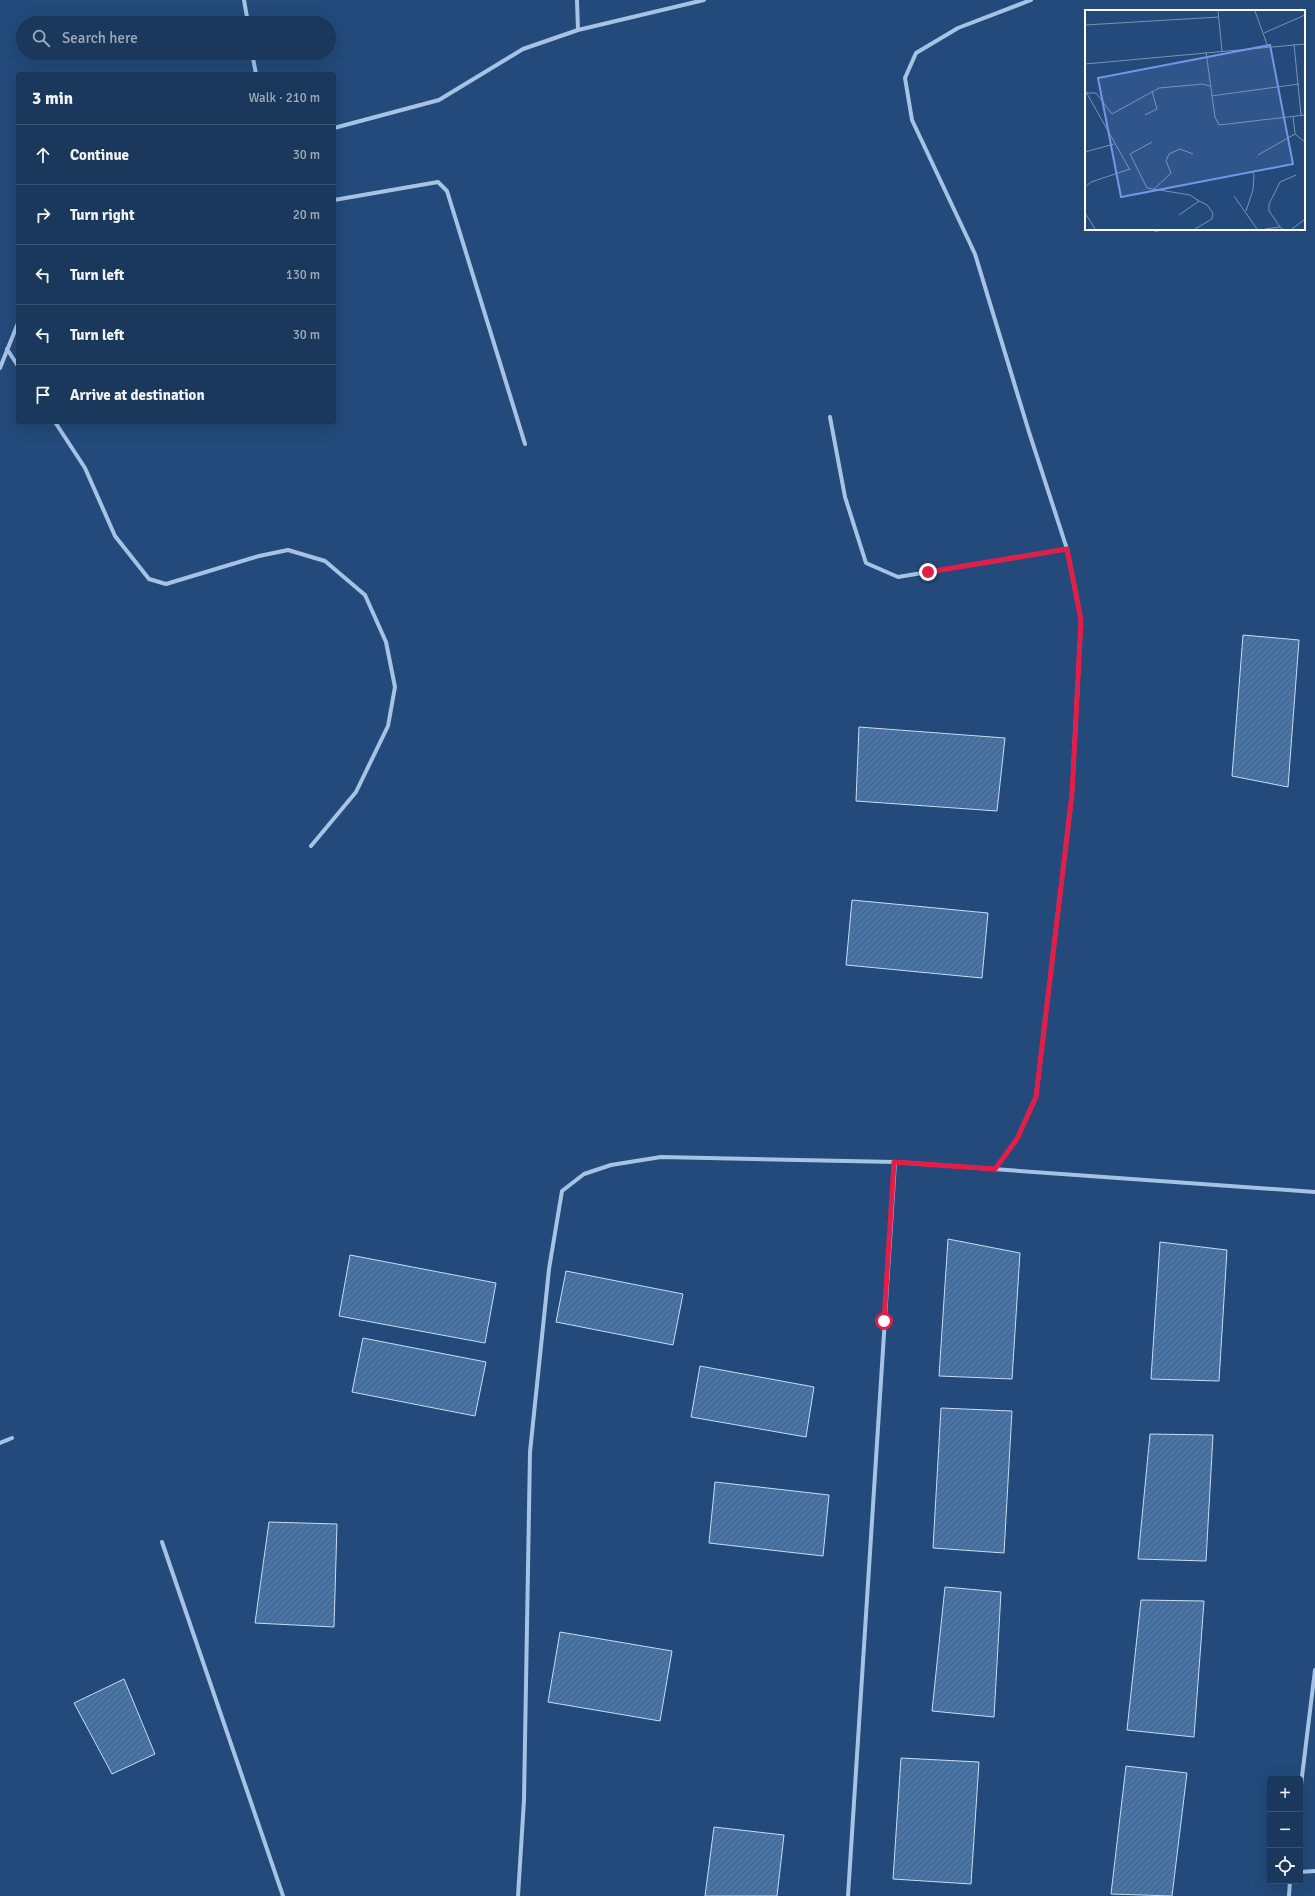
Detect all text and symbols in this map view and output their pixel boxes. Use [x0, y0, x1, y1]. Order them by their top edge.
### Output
inset map [1085, 10, 1305, 230]
search box [16, 16, 336, 60]
icon: search [30, 27, 52, 49]
text: Search here [62, 29, 138, 47]
text: 3 min [32, 88, 73, 109]
text: Walk · 210 m [249, 90, 320, 106]
icon: ahead [32, 144, 54, 166]
text: Continue [70, 146, 129, 164]
text: 30 m [293, 147, 320, 163]
icon: right [32, 204, 54, 226]
text: Turn right [70, 206, 135, 224]
text: 20 m [293, 207, 320, 223]
icon: left [32, 264, 54, 286]
text: Turn left [70, 266, 124, 284]
text: 130 m [286, 267, 320, 283]
icon: left [32, 324, 54, 346]
text: Turn left [70, 326, 124, 344]
text: 30 m [293, 327, 320, 343]
icon: arrive [32, 384, 54, 406]
text: Arrive at destination [70, 386, 205, 404]
route end [919, 563, 937, 581]
route start [875, 1312, 893, 1330]
map controls [1267, 1776, 1303, 1884]
button: + [1267, 1776, 1303, 1812]
button: − [1267, 1812, 1303, 1848]
button: locate [1267, 1848, 1303, 1884]

